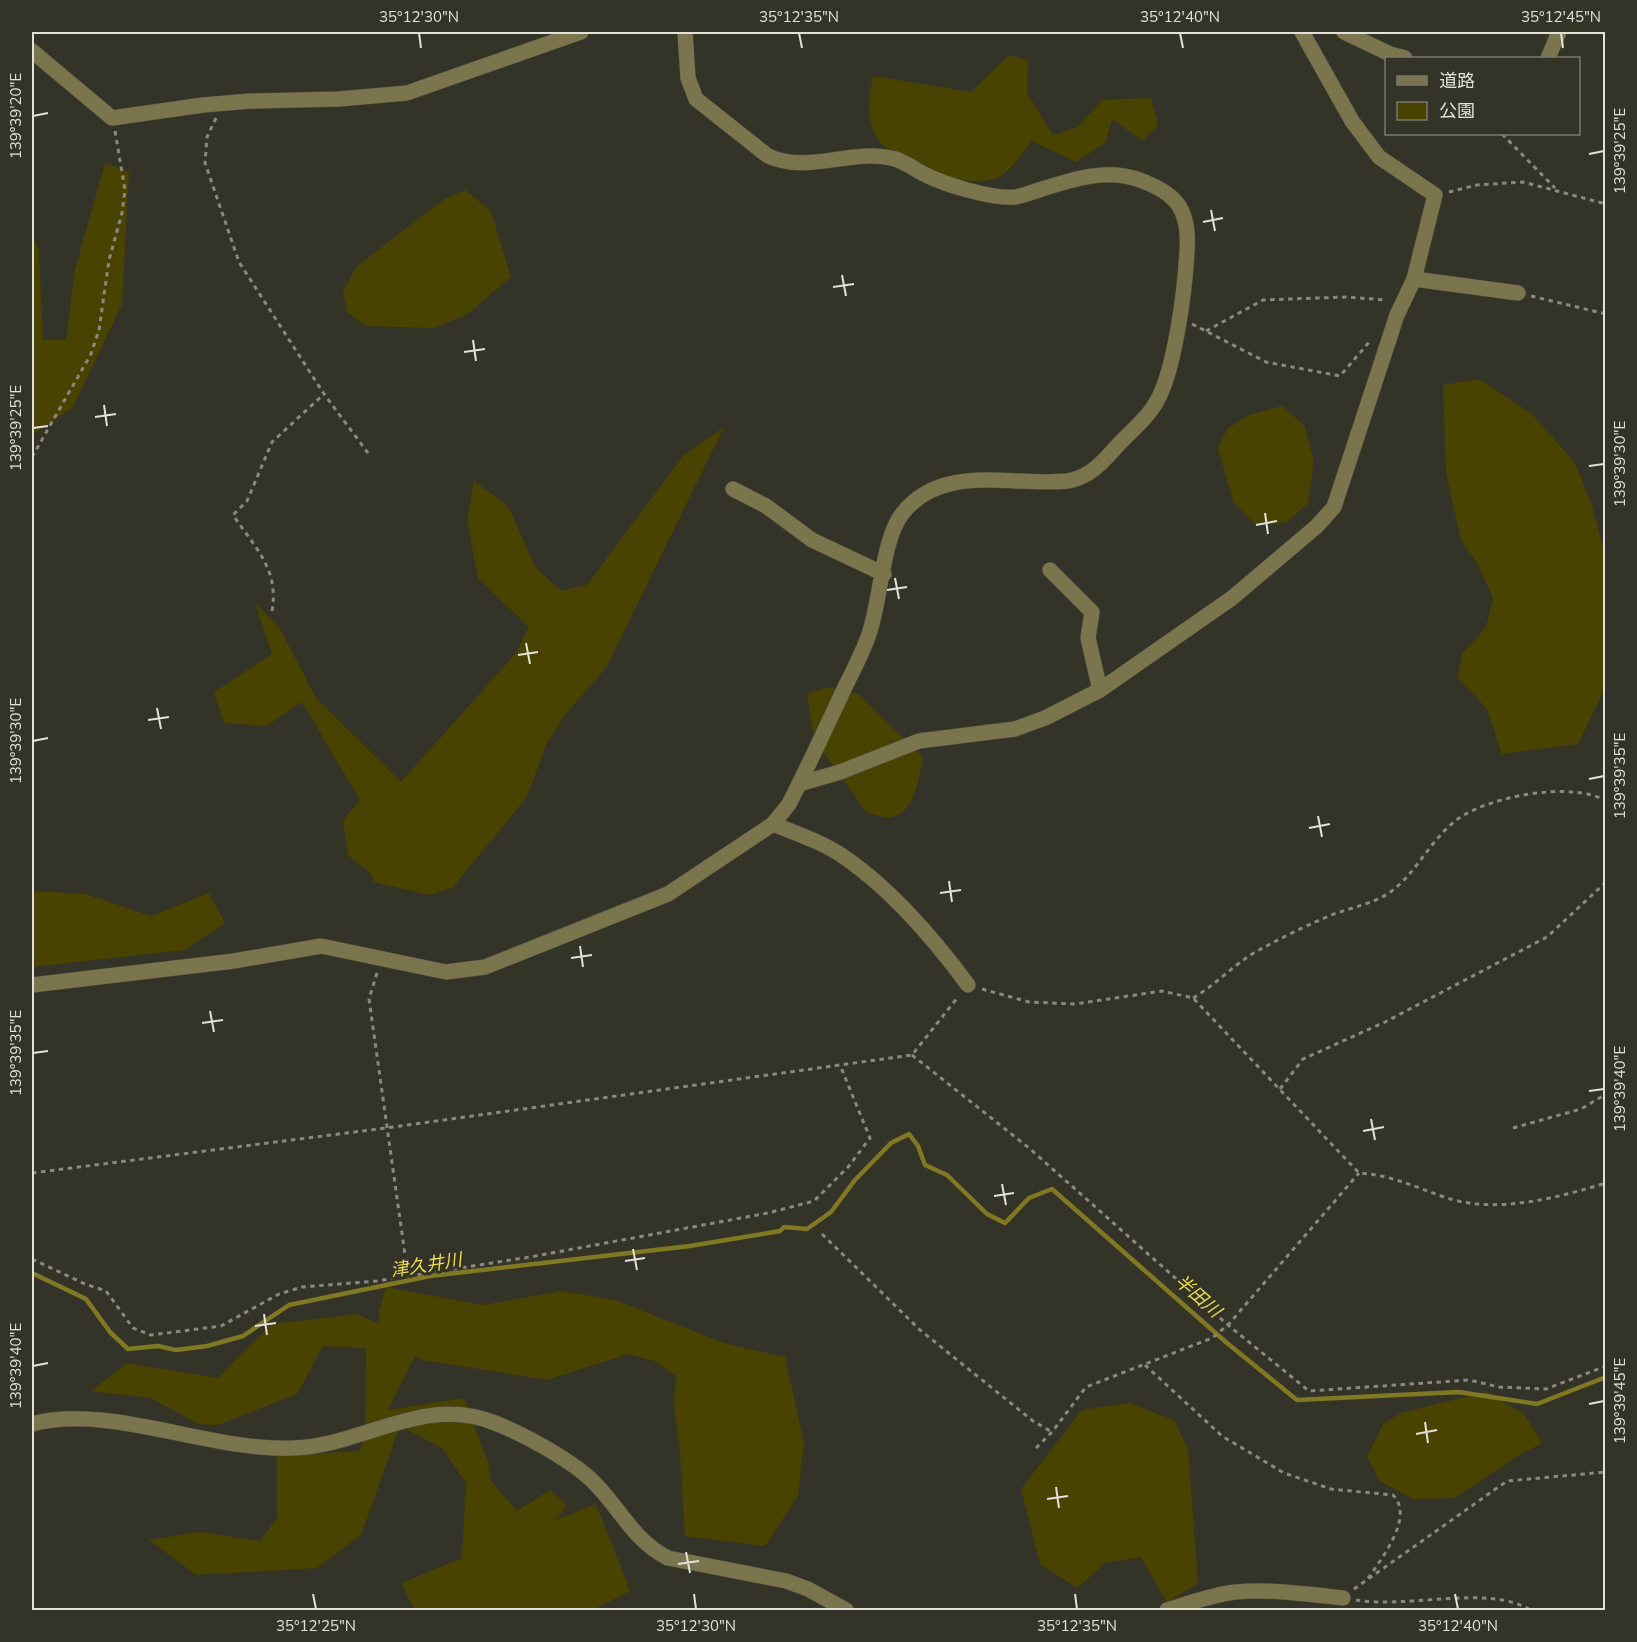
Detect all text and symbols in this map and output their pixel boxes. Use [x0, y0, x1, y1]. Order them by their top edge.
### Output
text: 35°12'30"N [379, 7, 459, 26]
text: 35°12'35"N [759, 7, 839, 26]
text: 35°12'40"N [1140, 7, 1220, 26]
text: 35°12'45"N [1521, 7, 1601, 26]
legend [1385, 57, 1580, 135]
text: 道路 [1439, 69, 1475, 92]
text: 139°39'20"E [6, 73, 25, 159]
text: 公園 [1439, 99, 1475, 122]
text: 139°39'25"E [1610, 108, 1629, 194]
text: 139°39'25"E [6, 385, 25, 471]
text: 139°39'30"E [1610, 421, 1629, 507]
text: 139°39'30"E [6, 698, 25, 784]
text: 139°39'35"E [1610, 733, 1629, 819]
text: 139°39'35"E [6, 1010, 25, 1096]
text: 139°39'40"E [1610, 1046, 1629, 1132]
water label: 津久井川 [389, 1247, 465, 1281]
water label: 半田川 [1170, 1269, 1228, 1323]
text: 139°39'40"E [6, 1323, 25, 1409]
text: 139°39'45"E [1610, 1358, 1629, 1444]
text: 35°12'25"N [276, 1616, 356, 1635]
text: 35°12'30"N [656, 1616, 736, 1635]
text: 35°12'35"N [1037, 1616, 1117, 1635]
text: 35°12'40"N [1418, 1616, 1498, 1635]

